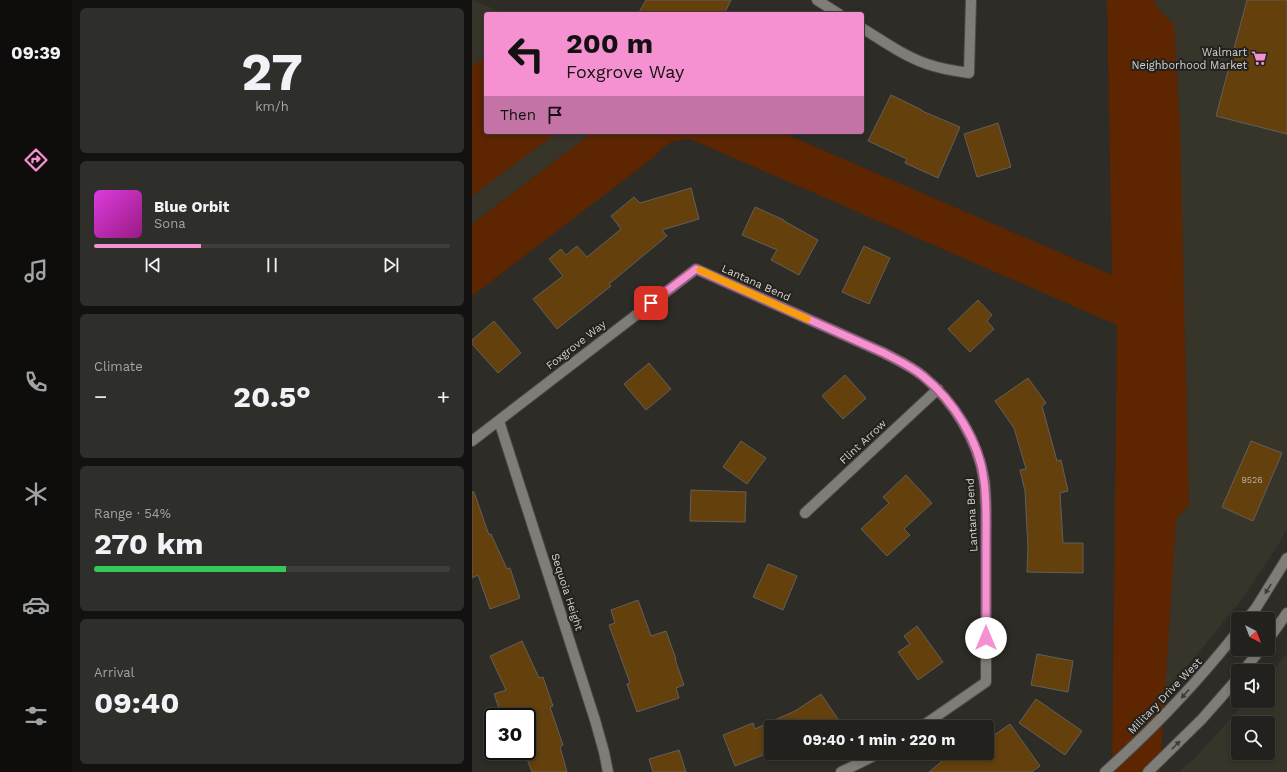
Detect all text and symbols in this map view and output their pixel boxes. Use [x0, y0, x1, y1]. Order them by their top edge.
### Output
text: 200 m [566, 27, 653, 60]
icon: left [500, 28, 552, 80]
text: 09:39 [11, 42, 61, 63]
text: 27 [241, 42, 303, 103]
place label: Walmart Neighborhood Market [1132, 46, 1247, 72]
supermarket icon: Walmart Neighborhood Market [1250, 49, 1268, 67]
text: Foxgrove Way [566, 61, 684, 82]
text: km/h [255, 99, 289, 114]
icon: arrive [544, 104, 566, 126]
text: Then [500, 106, 536, 124]
icon: directions [22, 146, 50, 174]
text: Blue Orbit [154, 198, 229, 216]
text: Sona [154, 216, 186, 231]
icon: previous [142, 254, 164, 276]
icon: pause [261, 254, 283, 276]
icon: next [380, 254, 402, 276]
icon: music [22, 257, 50, 285]
street label: Lantana Bend [719, 262, 793, 304]
pin [634, 286, 668, 320]
icon: arrive [640, 292, 662, 314]
street label: Foxgrove Way [544, 317, 609, 372]
text: Climate [94, 359, 143, 374]
icon: phone [22, 368, 50, 396]
text: 20.5° [233, 379, 311, 414]
text: − [94, 384, 107, 409]
text: + [437, 384, 450, 409]
street label: Flint Arrow [837, 417, 889, 467]
house number: 9526 [1241, 475, 1263, 485]
street label: Lantana Bend [964, 478, 980, 552]
icon: climate [22, 480, 50, 508]
text: Range · 54% [94, 506, 171, 521]
text: 270 km [94, 526, 204, 561]
street label: Sequoia Height [548, 552, 586, 633]
one-way arrow [1264, 584, 1272, 594]
icon: car [22, 591, 50, 619]
north arrow [1231, 612, 1275, 656]
map controls [1231, 612, 1275, 760]
position arrow [965, 617, 1007, 659]
street label: Military Drive West [1125, 655, 1205, 737]
button: sound [1231, 664, 1275, 708]
text: Arrival [94, 665, 135, 680]
text: 09:40 [94, 685, 180, 720]
one-way arrow [1181, 689, 1190, 700]
icon: filters [22, 702, 50, 730]
speed limit sign: 30 [484, 708, 536, 760]
button: search [1231, 716, 1275, 760]
text: 09:40 · 1 min · 220 m [803, 731, 955, 749]
one-way arrow [1171, 740, 1181, 750]

